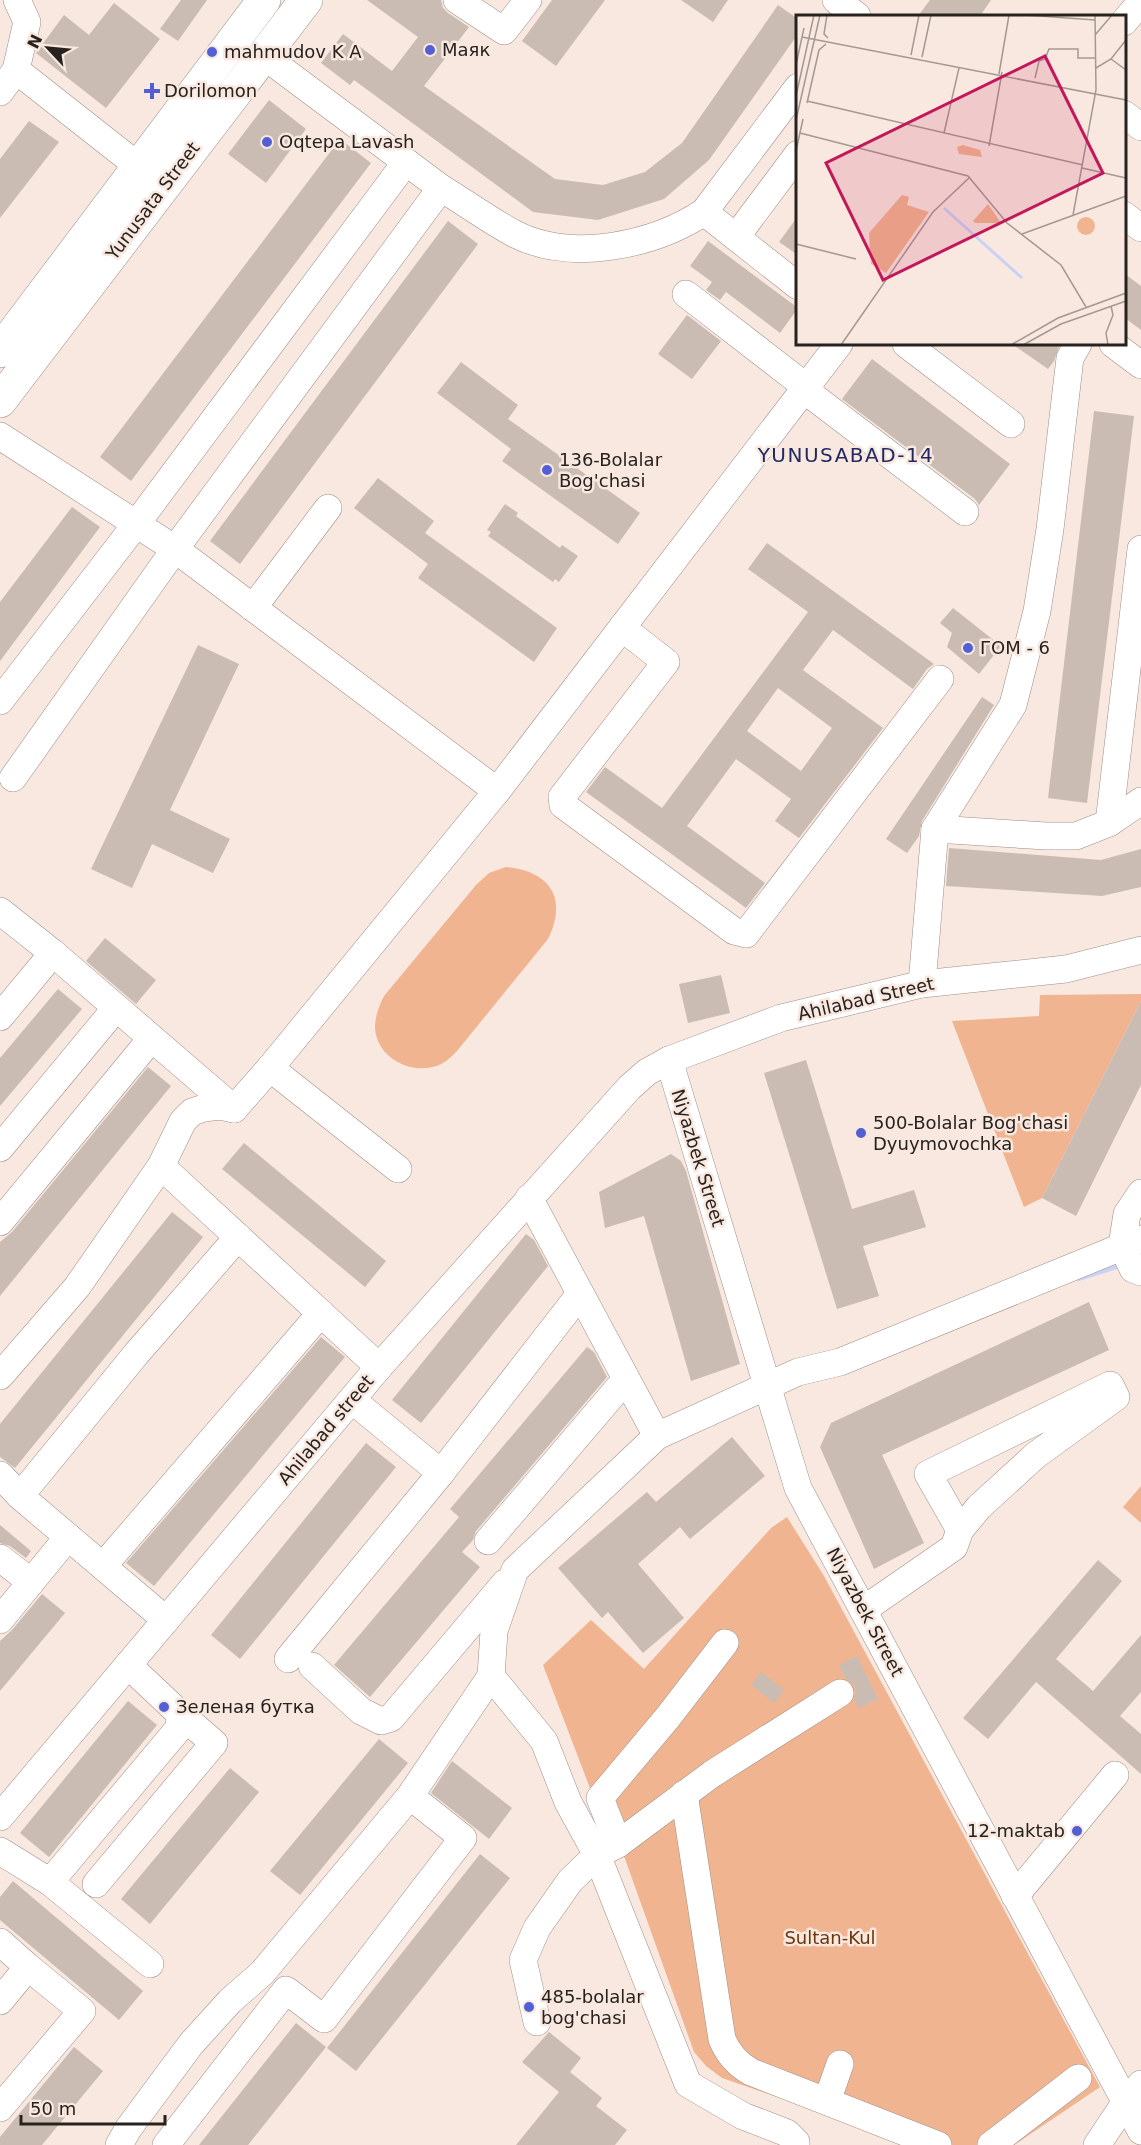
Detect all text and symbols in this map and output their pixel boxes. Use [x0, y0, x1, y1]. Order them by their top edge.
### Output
inset map [796, 15, 1126, 345]
north arrow [18, 18, 78, 78]
text: N [23, 31, 46, 52]
place label: Маяк [442, 39, 490, 60]
place label: mahmudov K A [224, 41, 362, 62]
marker: Маяк [423, 43, 437, 57]
marker: mahmudov K A [205, 45, 219, 59]
place label: Dorilomon [164, 80, 257, 101]
marker: Dorilomon [145, 84, 159, 98]
place label: Oqtepa Lavash [279, 131, 414, 152]
marker: Oqtepa Lavash [260, 135, 274, 149]
street label: Yunusata Street [101, 138, 204, 265]
district label: YUNUSABAD-14 [757, 443, 934, 467]
place label: 136-Bolalar Bog'chasi [559, 449, 663, 491]
marker: 136-Bolalar Bog'chasi [540, 463, 554, 477]
place label: ГОМ - 6 [980, 637, 1050, 658]
marker: ГОМ - 6 [961, 641, 975, 655]
street label: Ahilabad Street [796, 973, 936, 1024]
street label: Niyazbek Street [668, 1086, 729, 1229]
place label: 500-Bolalar Bog'chasi Dyuymovochka [873, 1112, 1068, 1154]
marker: 500-Bolalar Bog'chasi Dyuymovochka [854, 1126, 868, 1140]
street label: Ahilabad street [274, 1370, 378, 1489]
street label: Niyazbek Street [823, 1544, 908, 1680]
place label: Зеленая бутка [176, 1696, 315, 1717]
marker: Зеленая бутка [157, 1700, 171, 1714]
place label: 12-maktab [967, 1820, 1065, 1841]
marker: 12-maktab [1070, 1824, 1084, 1838]
park label: Sultan-Kul [784, 1927, 876, 1948]
place label: 485-bolalar bog'chasi [541, 1986, 644, 2028]
marker: 485-bolalar bog'chasi [522, 2000, 536, 2014]
scale bar [21, 2088, 165, 2126]
text: 50 m [30, 2098, 76, 2119]

